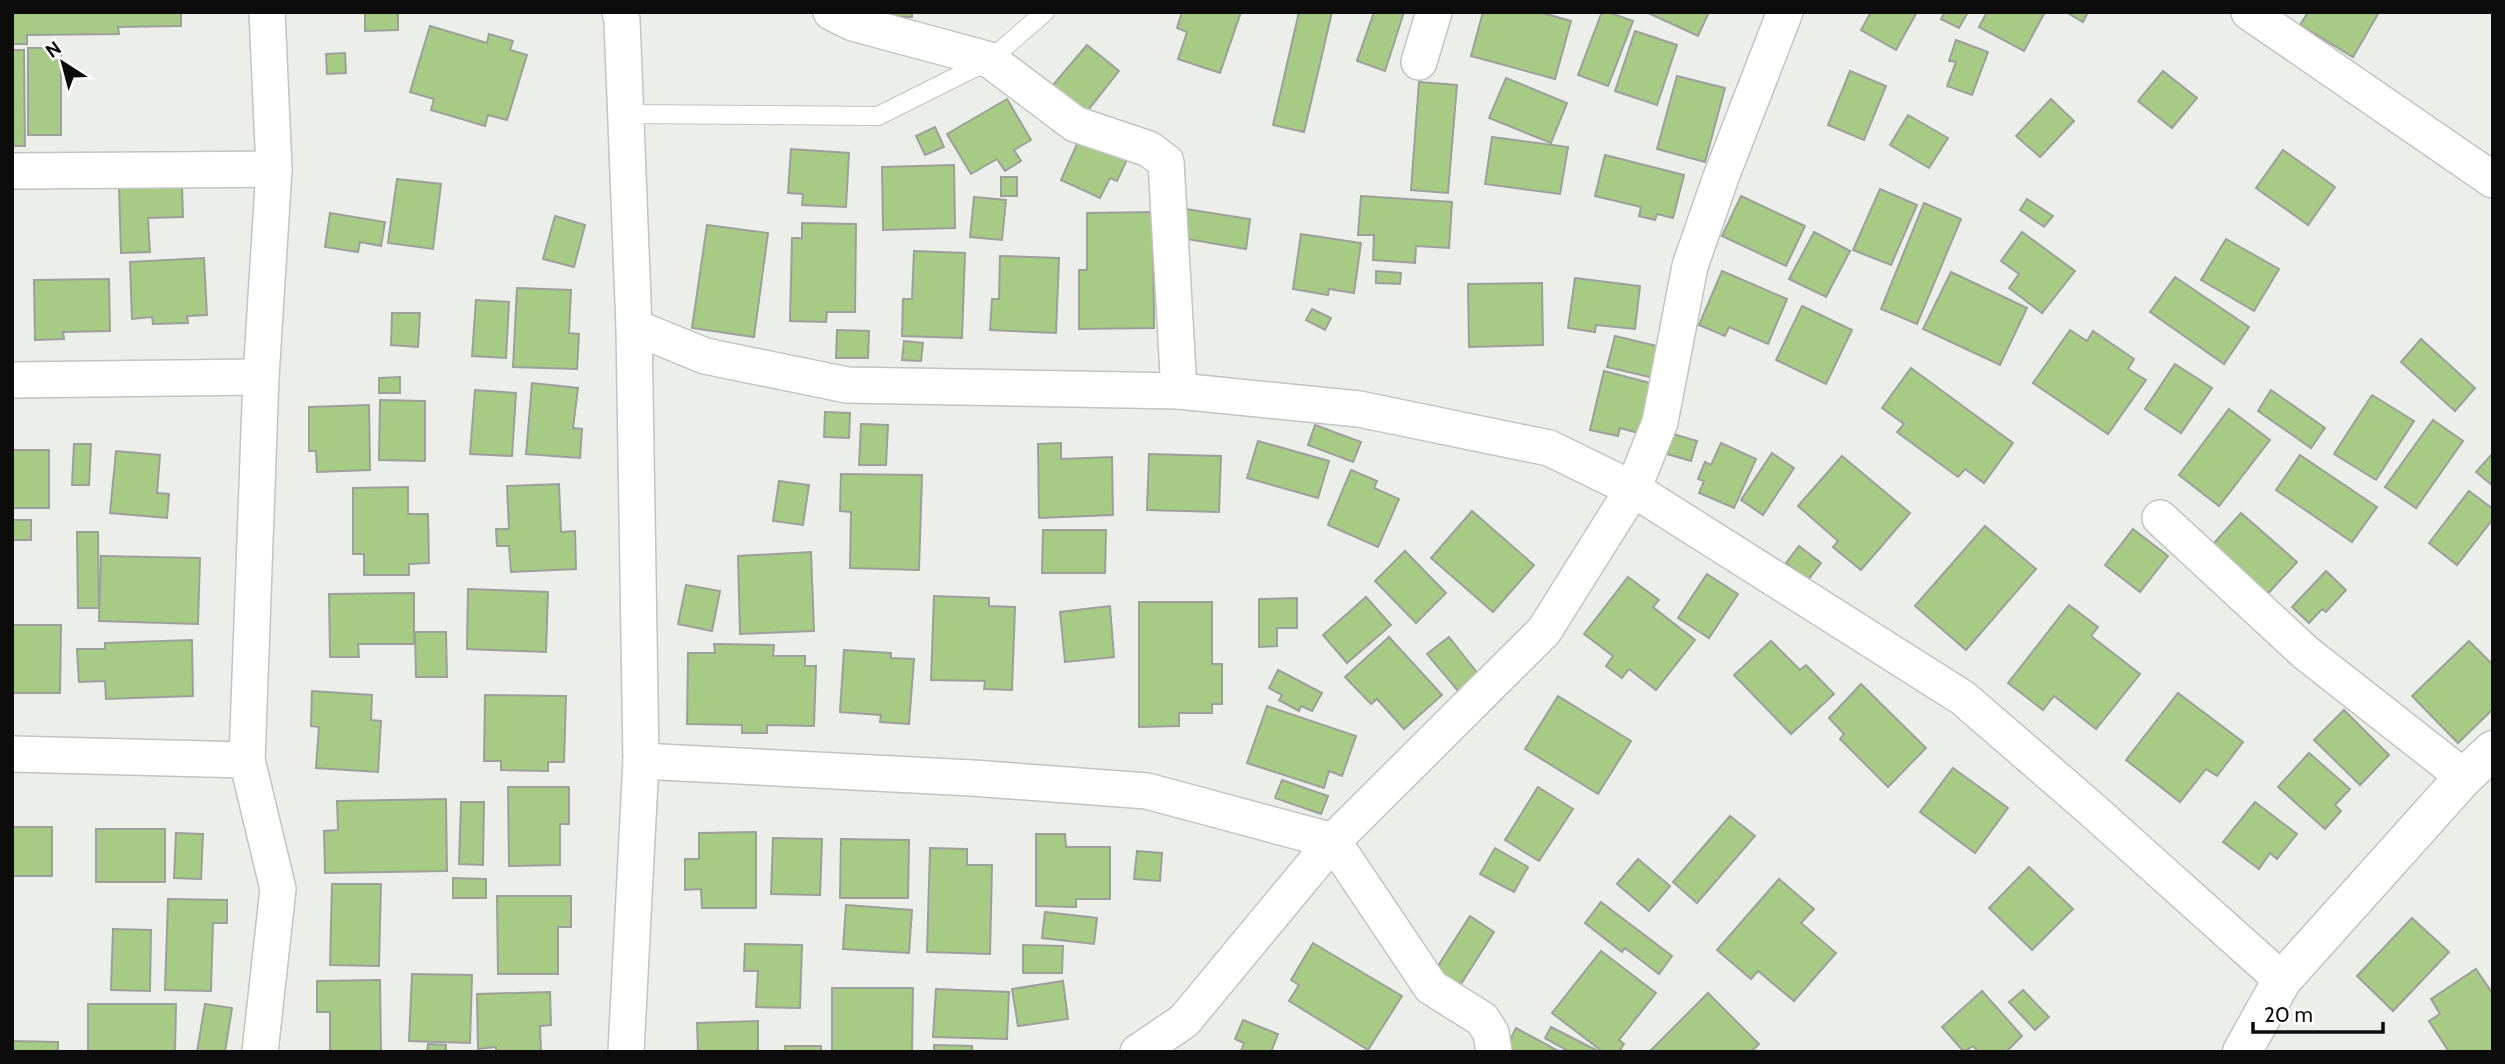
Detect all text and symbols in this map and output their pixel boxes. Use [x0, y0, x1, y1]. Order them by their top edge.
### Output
north arrow [28, 28, 98, 98]
text: N [41, 36, 65, 63]
scale bar [2253, 990, 2382, 1034]
text: 20 m [2264, 1002, 2313, 1027]

